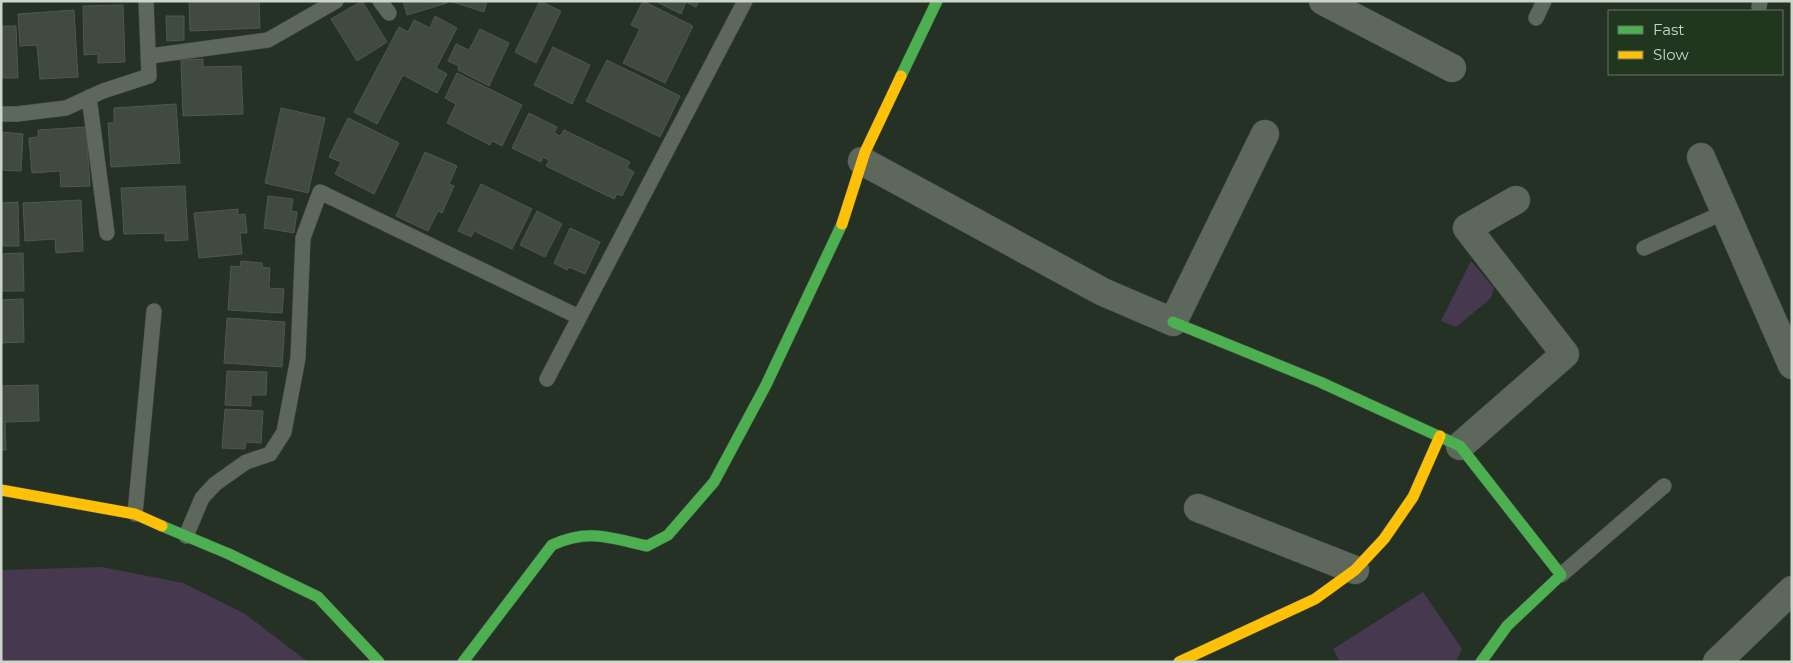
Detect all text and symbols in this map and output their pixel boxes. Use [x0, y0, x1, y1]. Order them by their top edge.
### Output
legend [1608, 10, 1783, 75]
text: Fast [1653, 20, 1684, 39]
text: Slow [1653, 45, 1689, 64]

